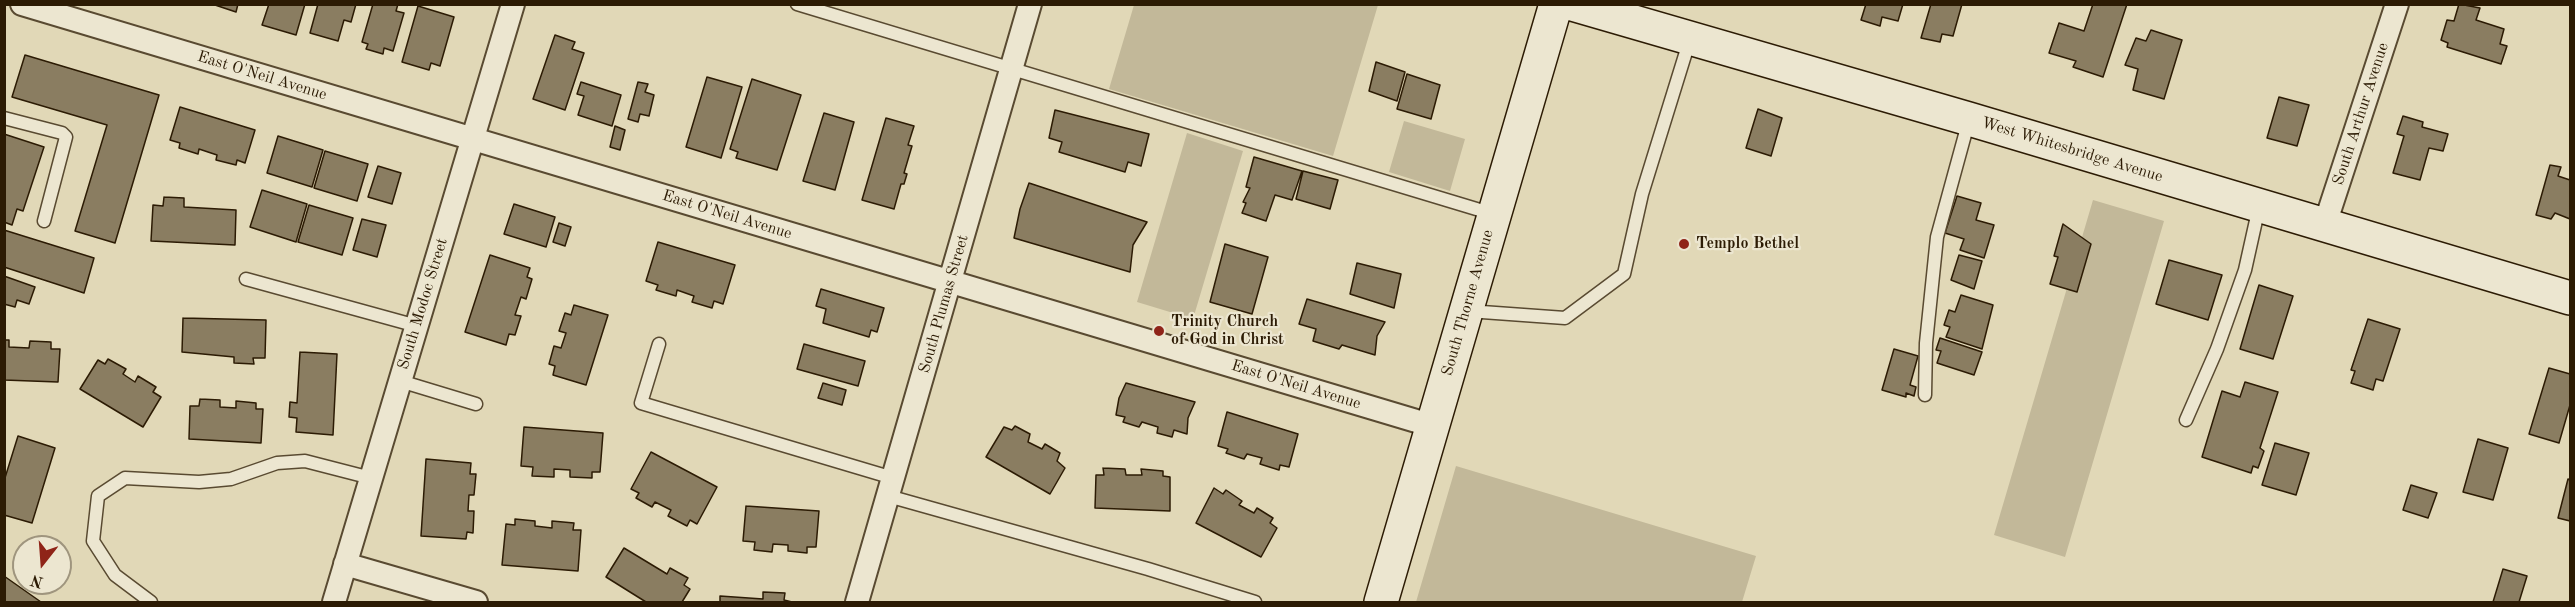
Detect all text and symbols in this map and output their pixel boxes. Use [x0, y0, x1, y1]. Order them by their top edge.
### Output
street label: South Arthur Avenue [2329, 40, 2393, 188]
street label: East O'Neil Avenue [195, 47, 329, 105]
street label: West Whitesbridge Avenue [1979, 113, 2165, 187]
street label: East O'Neil Avenue [660, 186, 794, 244]
street label: South Thorne Avenue [1438, 228, 1498, 378]
street label: South Plumas Street [915, 232, 973, 376]
place label: Templo Bethel [1696, 234, 1799, 254]
street label: South Modoc Street [394, 236, 452, 372]
marker: Templo Bethel [1677, 237, 1691, 251]
place label: Trinity Church of God in Christ [1171, 312, 1284, 350]
marker: Trinity Church of God in Christ [1152, 324, 1166, 338]
street label: East O'Neil Avenue [1229, 356, 1363, 414]
north arrow [12, 535, 72, 595]
text: N [29, 571, 46, 590]

